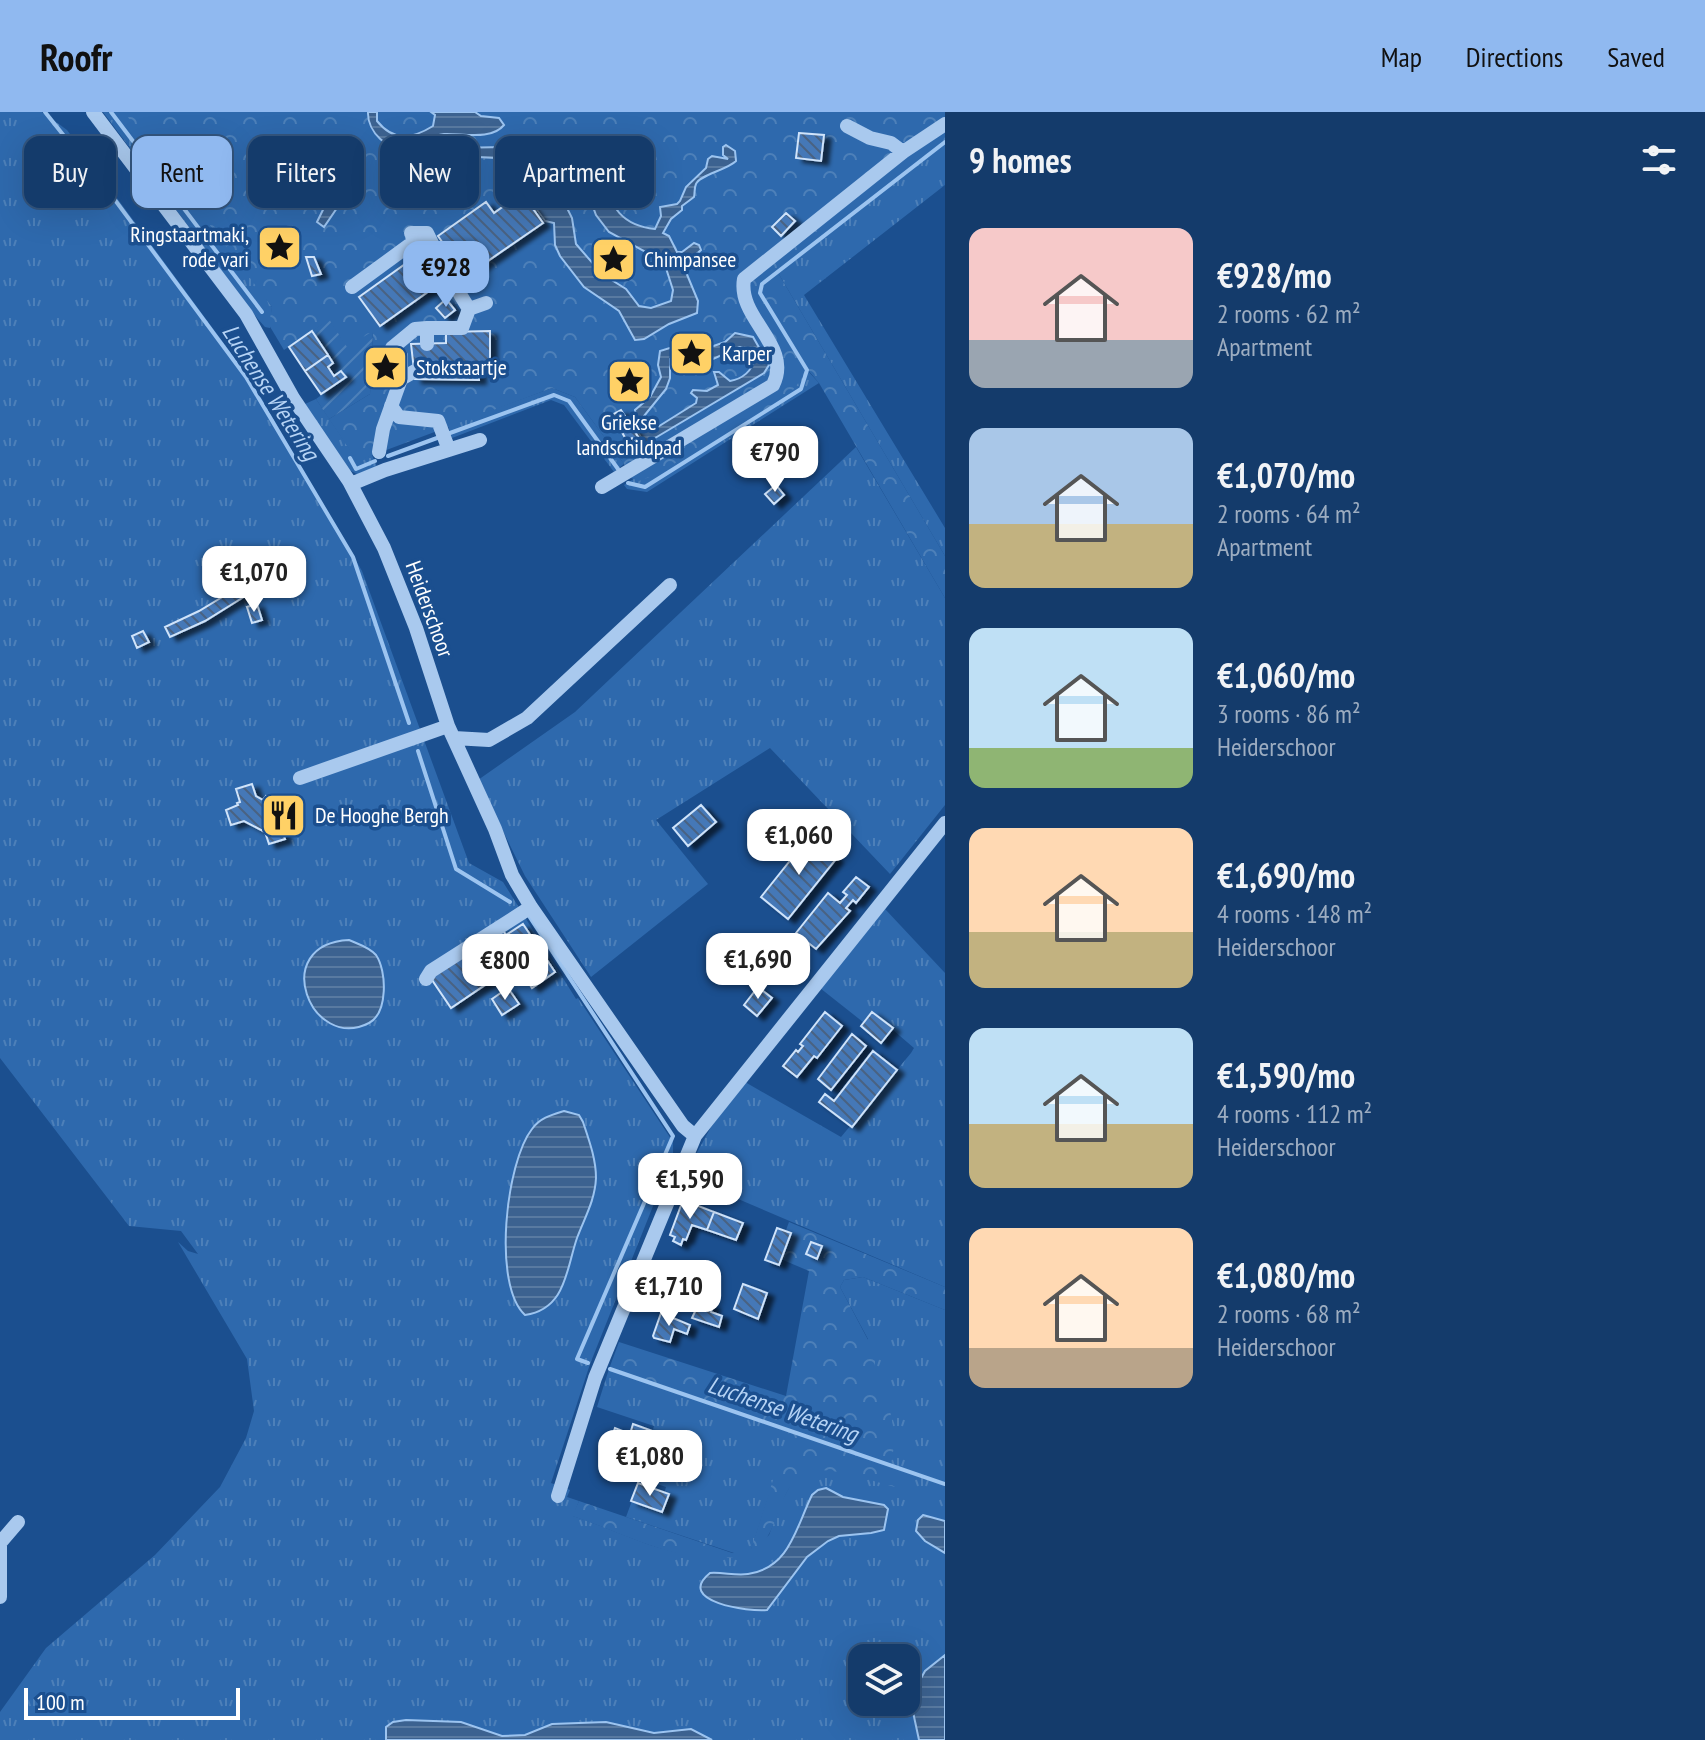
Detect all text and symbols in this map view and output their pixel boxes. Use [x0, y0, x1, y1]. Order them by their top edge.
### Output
text: Roofr [40, 32, 112, 81]
text: Map [1381, 38, 1422, 75]
text: Directions [1466, 38, 1563, 75]
text: Saved [1607, 38, 1665, 75]
chip: Buy [24, 136, 116, 208]
chip: Rent [132, 136, 232, 208]
chip: Filters [248, 136, 364, 208]
chip: New [380, 136, 479, 208]
chip: Apartment [495, 136, 654, 208]
text: 9 homes [969, 138, 1072, 182]
icon: filters [1637, 138, 1681, 182]
place label: Ringstaartmaki, rode vari [130, 220, 249, 273]
place icon: Ringstaartmaki, rode vari [256, 223, 304, 271]
place icon: Chimpansee [589, 235, 637, 283]
pin: €928 [399, 241, 493, 309]
place label: Chimpansee [644, 245, 736, 273]
text: €928 [421, 250, 471, 283]
text: €928/mo [1217, 253, 1332, 297]
icon: home [1033, 260, 1129, 356]
text: 2 rooms · 62 m² [1217, 297, 1361, 330]
water label: Luchense Wetering [215, 318, 328, 467]
place icon: Karper [667, 329, 715, 377]
text: Apartment [1217, 330, 1312, 363]
place label: Karper [722, 339, 772, 367]
place icon: Stokstaartje [361, 343, 409, 391]
place label: Stokstaartje [416, 353, 507, 381]
place icon: Griekse landschildpad [605, 357, 653, 405]
place label: Griekse landschildpad [576, 408, 682, 461]
pin: €790 [728, 426, 822, 494]
text: €790 [750, 435, 800, 468]
text: €1,070/mo [1217, 453, 1355, 497]
icon: home [1033, 460, 1129, 556]
text: 2 rooms · 64 m² [1217, 497, 1361, 530]
text: Apartment [1217, 530, 1312, 563]
pin: €1,070 [189, 546, 319, 614]
text: €1,070 [220, 555, 288, 588]
street label: Heiderschoor [400, 557, 460, 661]
text: €1,060/mo [1217, 653, 1355, 697]
icon: home [1033, 660, 1129, 756]
text: 3 rooms · 86 m² [1217, 697, 1361, 730]
text: Heiderschoor [1217, 730, 1336, 763]
restaurant icon: De Hooghe Bergh [260, 791, 308, 839]
place label: De Hooghe Bergh [315, 801, 449, 829]
pin: €1,060 [734, 809, 864, 877]
text: €1,060 [765, 818, 833, 851]
text: €1,690/mo [1217, 853, 1355, 897]
icon: home [1033, 860, 1129, 956]
text: 4 rooms · 148 m² [1217, 897, 1372, 930]
text: Heiderschoor [1217, 930, 1336, 963]
pin: €1,690 [693, 933, 823, 1001]
pin: €800 [458, 934, 552, 1002]
text: €1,690 [724, 942, 792, 975]
text: €800 [480, 943, 530, 976]
text: €1,590/mo [1217, 1053, 1355, 1097]
icon: home [1033, 1060, 1129, 1156]
text: 4 rooms · 112 m² [1217, 1097, 1372, 1130]
text: Heiderschoor [1217, 1130, 1336, 1163]
pin: €1,590 [625, 1153, 755, 1221]
text: €1,590 [656, 1162, 724, 1195]
text: €1,080/mo [1217, 1253, 1355, 1297]
pin: €1,710 [604, 1260, 734, 1328]
icon: home [1033, 1260, 1129, 1356]
text: €1,710 [635, 1269, 703, 1302]
text: 2 rooms · 68 m² [1217, 1297, 1361, 1330]
text: Heiderschoor [1217, 1330, 1336, 1363]
water label: Luchense Wetering [704, 1369, 864, 1450]
pin: €1,080 [585, 1430, 715, 1498]
text: €1,080 [616, 1439, 684, 1472]
map controls [848, 1644, 920, 1716]
button: layers [848, 1644, 920, 1716]
scale bar [24, 1684, 240, 1720]
text: 100 m [36, 1688, 85, 1716]

